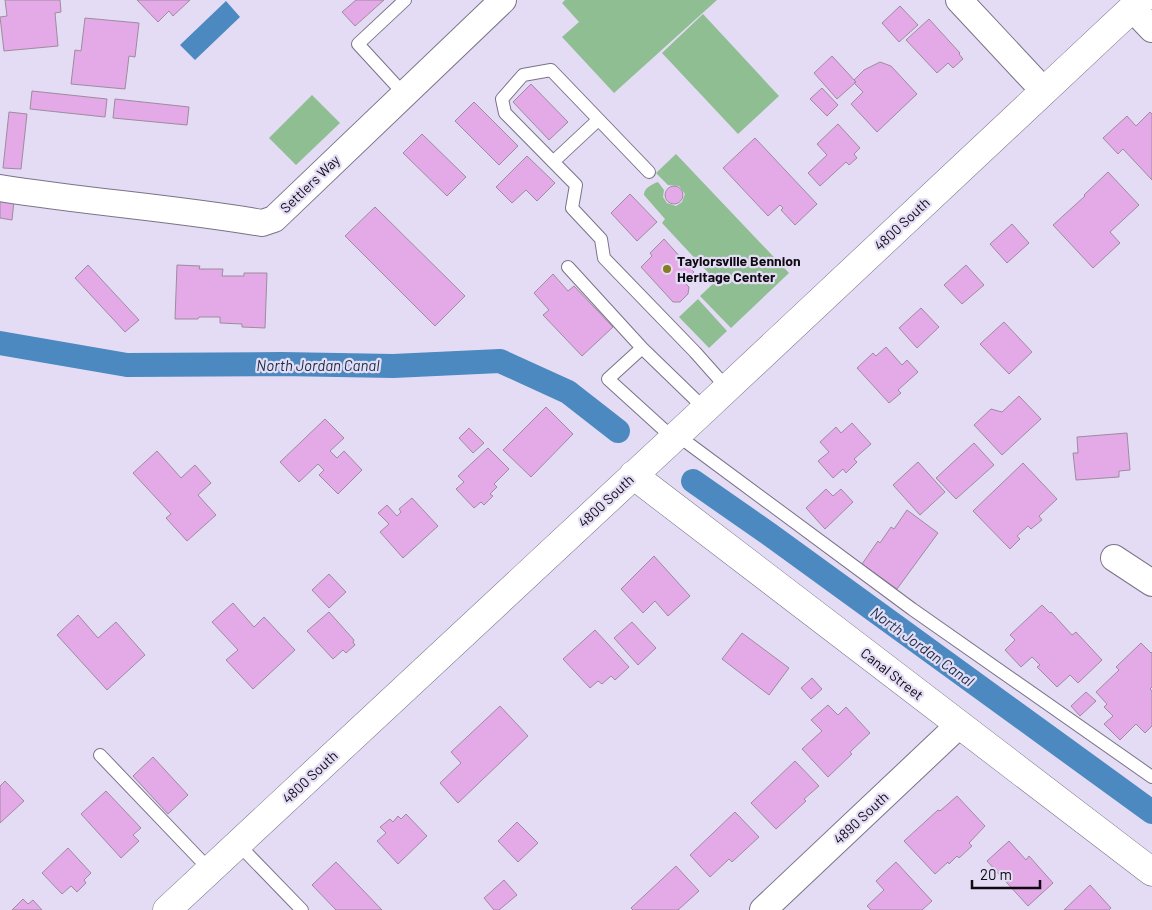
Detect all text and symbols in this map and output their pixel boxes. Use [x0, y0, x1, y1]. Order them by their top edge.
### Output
street label: Settlers Way [276, 151, 343, 216]
street label: 4800 South [870, 194, 933, 254]
place label: Taylorsville Bennion Heritage Center [677, 252, 801, 285]
marker: Taylorsville Bennion Heritage Center [661, 263, 673, 275]
water label: North Jordan Canal [256, 356, 380, 374]
street label: 4800 South [574, 471, 637, 531]
water label: North Jordan Canal [867, 603, 978, 690]
street label: Canal Street [858, 644, 927, 703]
street label: 4800 South [278, 747, 341, 807]
street label: 4890 South [830, 788, 892, 847]
scale bar [972, 858, 1040, 890]
text: 20 m [980, 865, 1012, 883]

